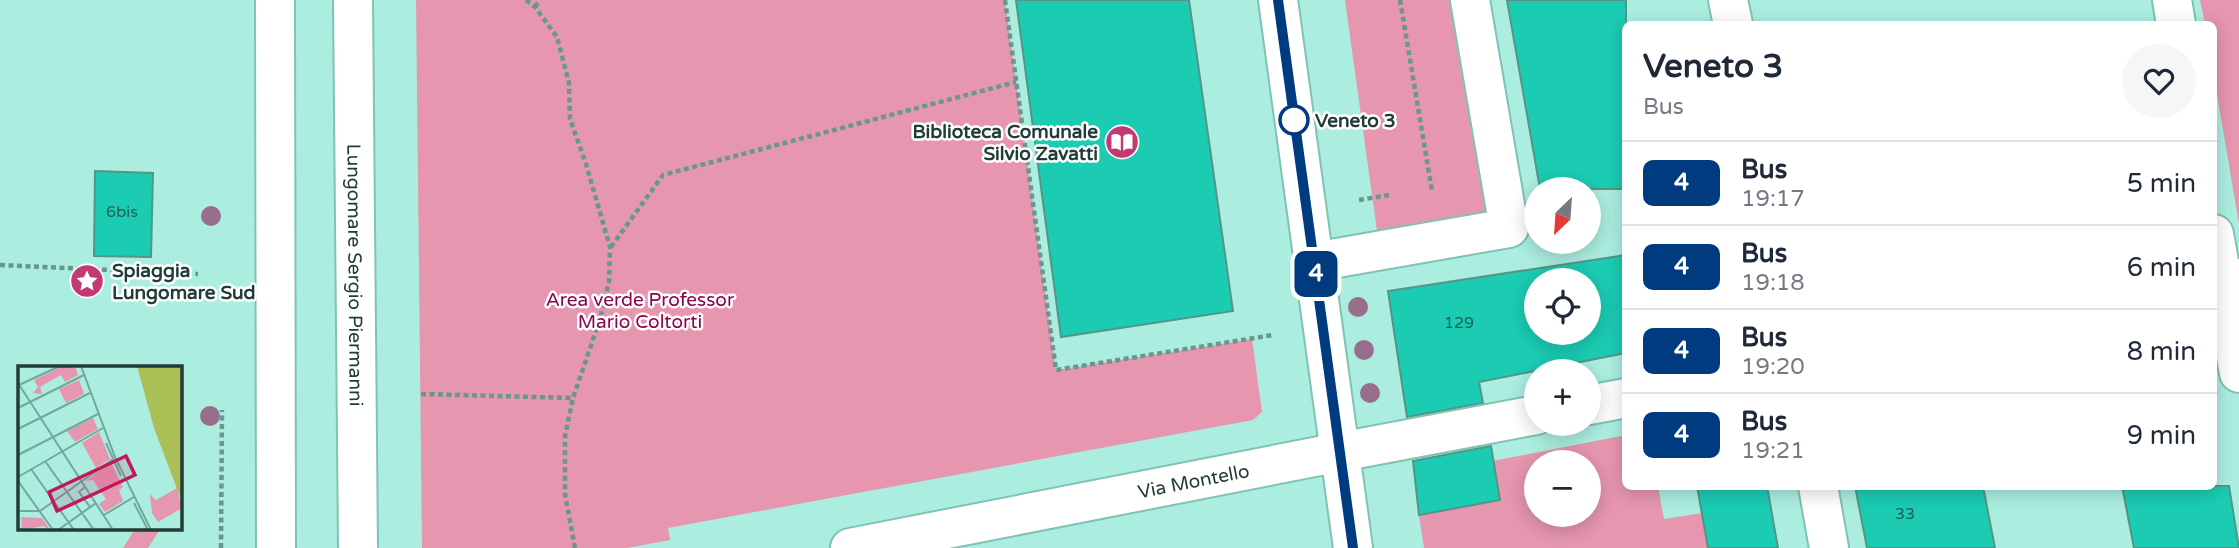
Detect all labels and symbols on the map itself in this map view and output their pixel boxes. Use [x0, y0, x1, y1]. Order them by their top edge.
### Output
marker: Veneto 3 [1279, 105, 1309, 135]
place label: Veneto 3 [1315, 110, 1396, 132]
place label: Biblioteca Comunale Silvio Zavatti [913, 121, 1098, 165]
library icon: Biblioteca Comunale Silvio Zavatti [1103, 123, 1141, 161]
street label: Lungomare Sergio Piermanni [342, 144, 367, 406]
north arrow [1524, 177, 1601, 254]
house number: 6bis [106, 202, 138, 222]
line badge: 4 [1293, 251, 1339, 297]
place label: Spiaggia Lungomare Sud [112, 260, 256, 305]
place icon: Spiaggia Lungomare Sud [68, 262, 106, 300]
park label: Area verde Professor Mario Coltorti [546, 289, 735, 333]
house number: 129 [1444, 313, 1474, 333]
inset map [18, 366, 182, 530]
street label: Via Montello [1136, 460, 1251, 503]
house number: 33 [1895, 504, 1915, 524]

